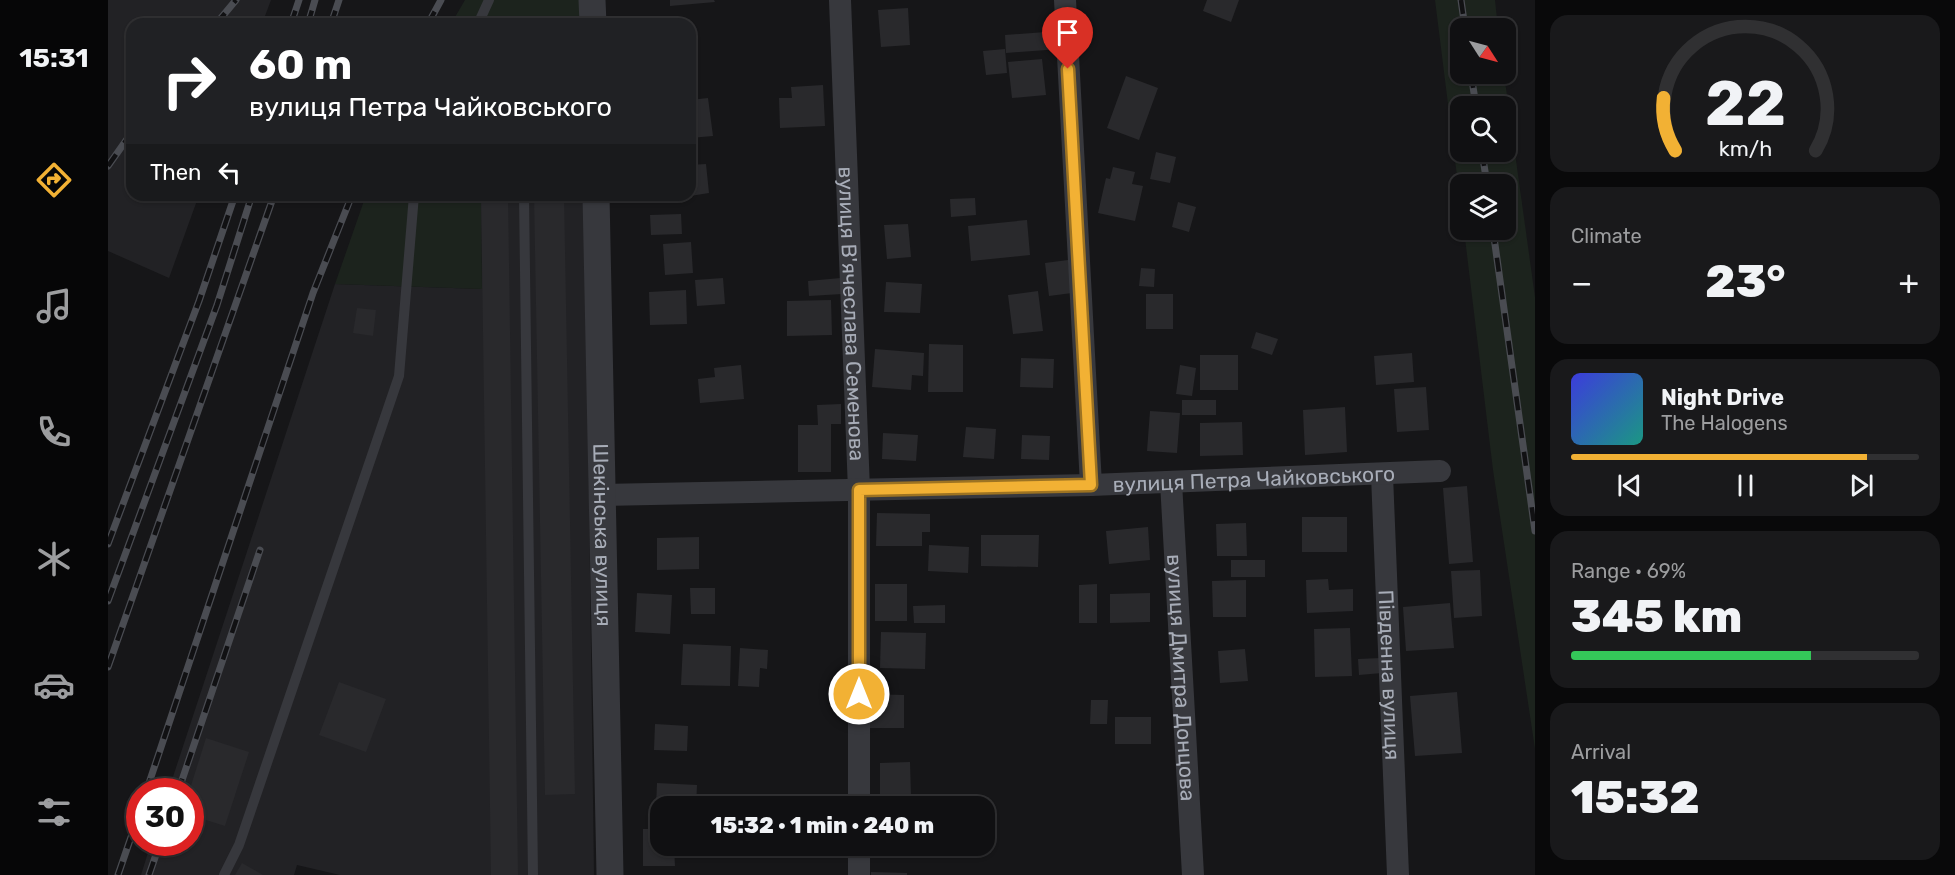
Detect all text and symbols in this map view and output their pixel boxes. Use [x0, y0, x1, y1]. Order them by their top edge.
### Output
pin [1042, 7, 1093, 69]
icon: arrive [1051, 16, 1084, 49]
north arrow [1450, 18, 1516, 84]
map controls [1450, 18, 1516, 240]
text: 60 m [249, 40, 352, 90]
text: 15:31 [19, 42, 89, 74]
icon: right [150, 42, 228, 120]
text: 22 [1704, 67, 1786, 141]
text: вулиця Петра Чайковського [249, 91, 612, 123]
button: search [1450, 96, 1516, 162]
text: km/h [1718, 136, 1772, 161]
icon: left [213, 156, 246, 189]
icon: directions [33, 159, 75, 201]
text: Then [150, 159, 201, 186]
street label: вулиця В'ячеслава Семенова [834, 166, 870, 461]
button: layers [1450, 174, 1516, 240]
text: Climate [1571, 224, 1642, 248]
text: 23° [1705, 255, 1786, 308]
text: − [1571, 263, 1592, 302]
text: + [1898, 263, 1919, 302]
icon: music [33, 285, 75, 327]
text: Night Drive [1661, 384, 1784, 411]
icon: phone [33, 411, 75, 453]
text: The Halogens [1661, 411, 1788, 435]
street label: Шекінська вулиця [589, 443, 617, 627]
street label: вулиця Петра Чайковського [1112, 460, 1395, 497]
icon: previous [1613, 469, 1646, 502]
icon: pause [1729, 469, 1762, 502]
icon: next [1845, 469, 1878, 502]
icon: climate [33, 538, 75, 580]
street label: вулиця Дмитра Донцова [1163, 553, 1201, 802]
text: Range · 69% [1571, 559, 1686, 583]
street label: Південна вулиця [1374, 589, 1406, 761]
text: 345 km [1571, 590, 1742, 643]
position arrow [827, 662, 891, 726]
icon: car [33, 664, 75, 706]
text: Arrival [1571, 740, 1631, 764]
text: 15:32 [1571, 771, 1700, 824]
speed limit sign: 30 [126, 778, 204, 856]
icon: filters [33, 791, 75, 833]
text: 15:32 · 1 min · 240 m [711, 812, 934, 839]

